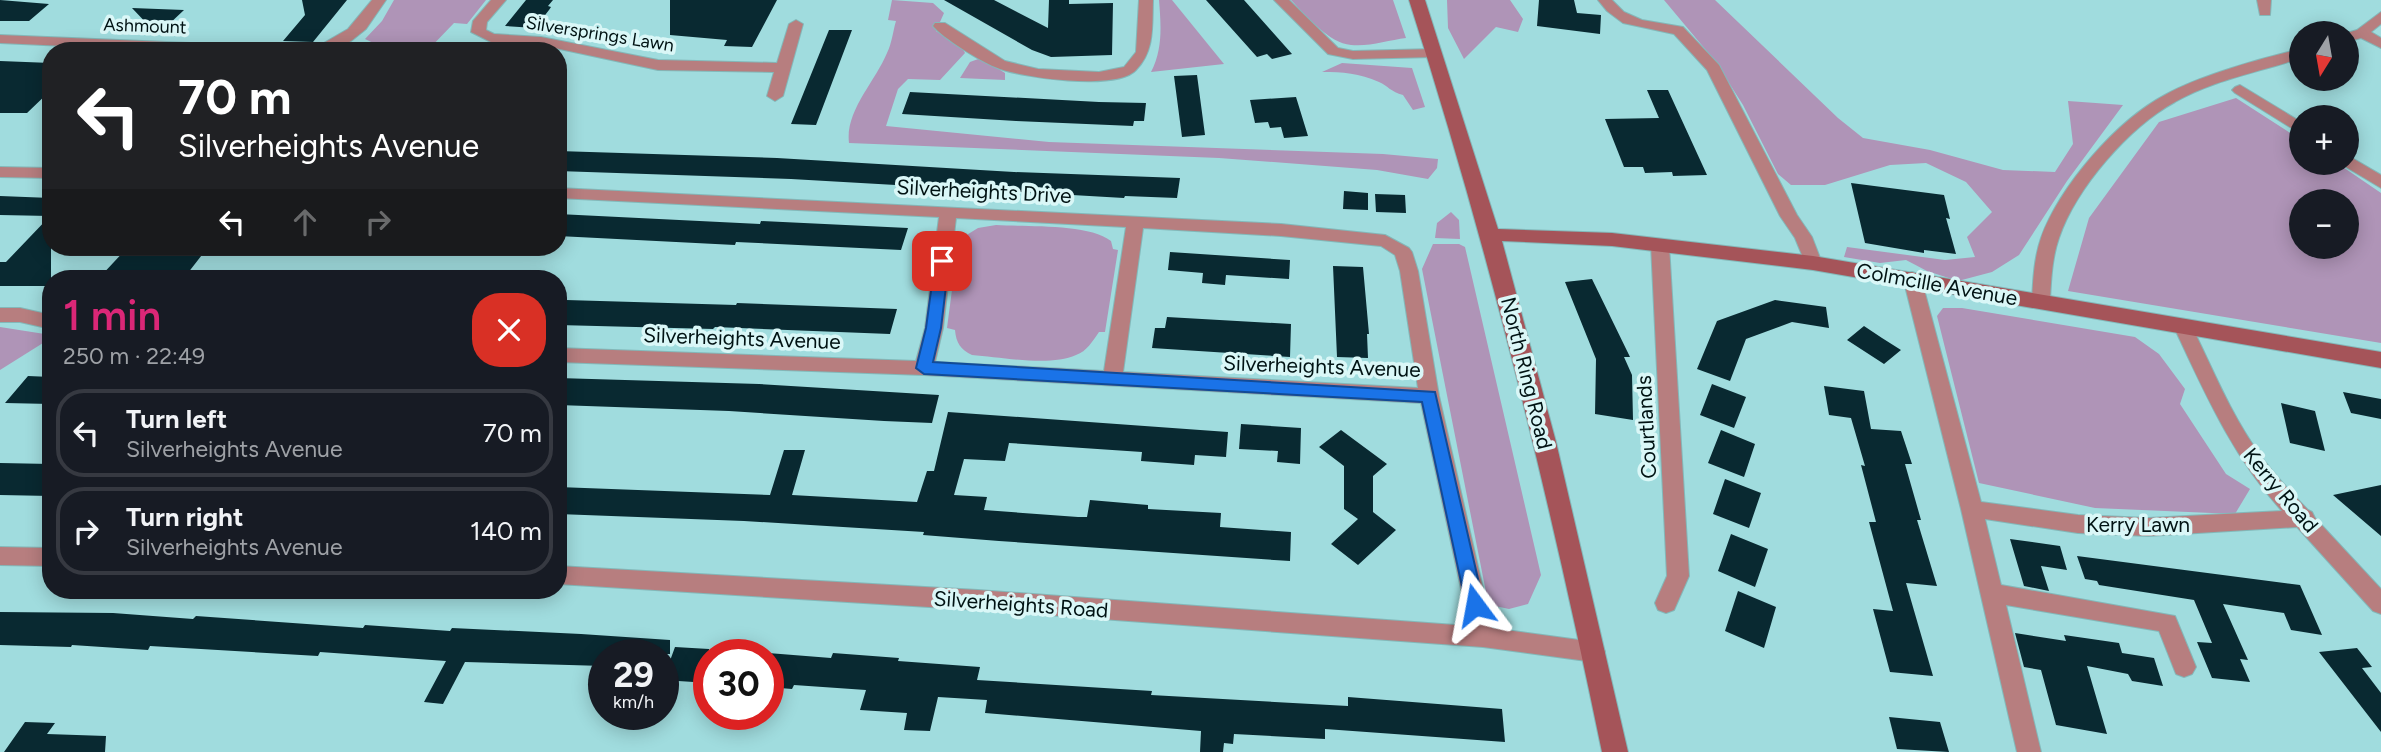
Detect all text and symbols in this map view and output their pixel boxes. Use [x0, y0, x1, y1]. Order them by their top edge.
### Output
street label: Silversprings Lawn [524, 11, 676, 57]
street label: Ashmount [103, 14, 187, 38]
north arrow [2289, 21, 2359, 91]
map controls [2289, 21, 2359, 259]
text: 70 m [178, 67, 291, 126]
icon: left [63, 70, 154, 161]
button: + [2289, 105, 2359, 175]
text: Silverheights Avenue [178, 127, 479, 165]
street label: Silverheights Drive [896, 174, 1072, 208]
button: − [2289, 189, 2359, 259]
icon: left [213, 203, 251, 241]
icon: ahead [286, 203, 324, 241]
icon: right [359, 203, 397, 241]
pin [912, 231, 972, 291]
icon: arrive [923, 242, 961, 280]
street label: Colmcille Avenue [1855, 258, 2019, 310]
text: 1 min [63, 290, 161, 341]
button: close [472, 293, 546, 367]
street label: North Ring Road [1496, 294, 1558, 452]
street label: Silverheights Avenue [643, 322, 841, 354]
text: 250 m · 22:49 [63, 342, 205, 370]
street label: Silverheights Avenue [1223, 350, 1421, 382]
street label: Courtlands [1631, 375, 1661, 479]
text: Turn left [126, 403, 227, 435]
icon: left [67, 414, 105, 452]
text: 70 m [483, 417, 542, 449]
text: Silverheights Avenue [126, 435, 342, 463]
street label: Kerry Road [2238, 443, 2324, 537]
text: Turn right [126, 501, 243, 533]
icon: right [67, 512, 105, 550]
street label: Kerry Lawn [2086, 512, 2190, 537]
text: 140 m [470, 515, 542, 547]
text: Silverheights Avenue [126, 533, 342, 561]
position arrow [1438, 568, 1512, 642]
street label: Silverheights Road [933, 585, 1109, 623]
speed limit sign: 30 [693, 639, 784, 730]
text: 29 [613, 654, 654, 696]
text: km/h [613, 691, 654, 713]

